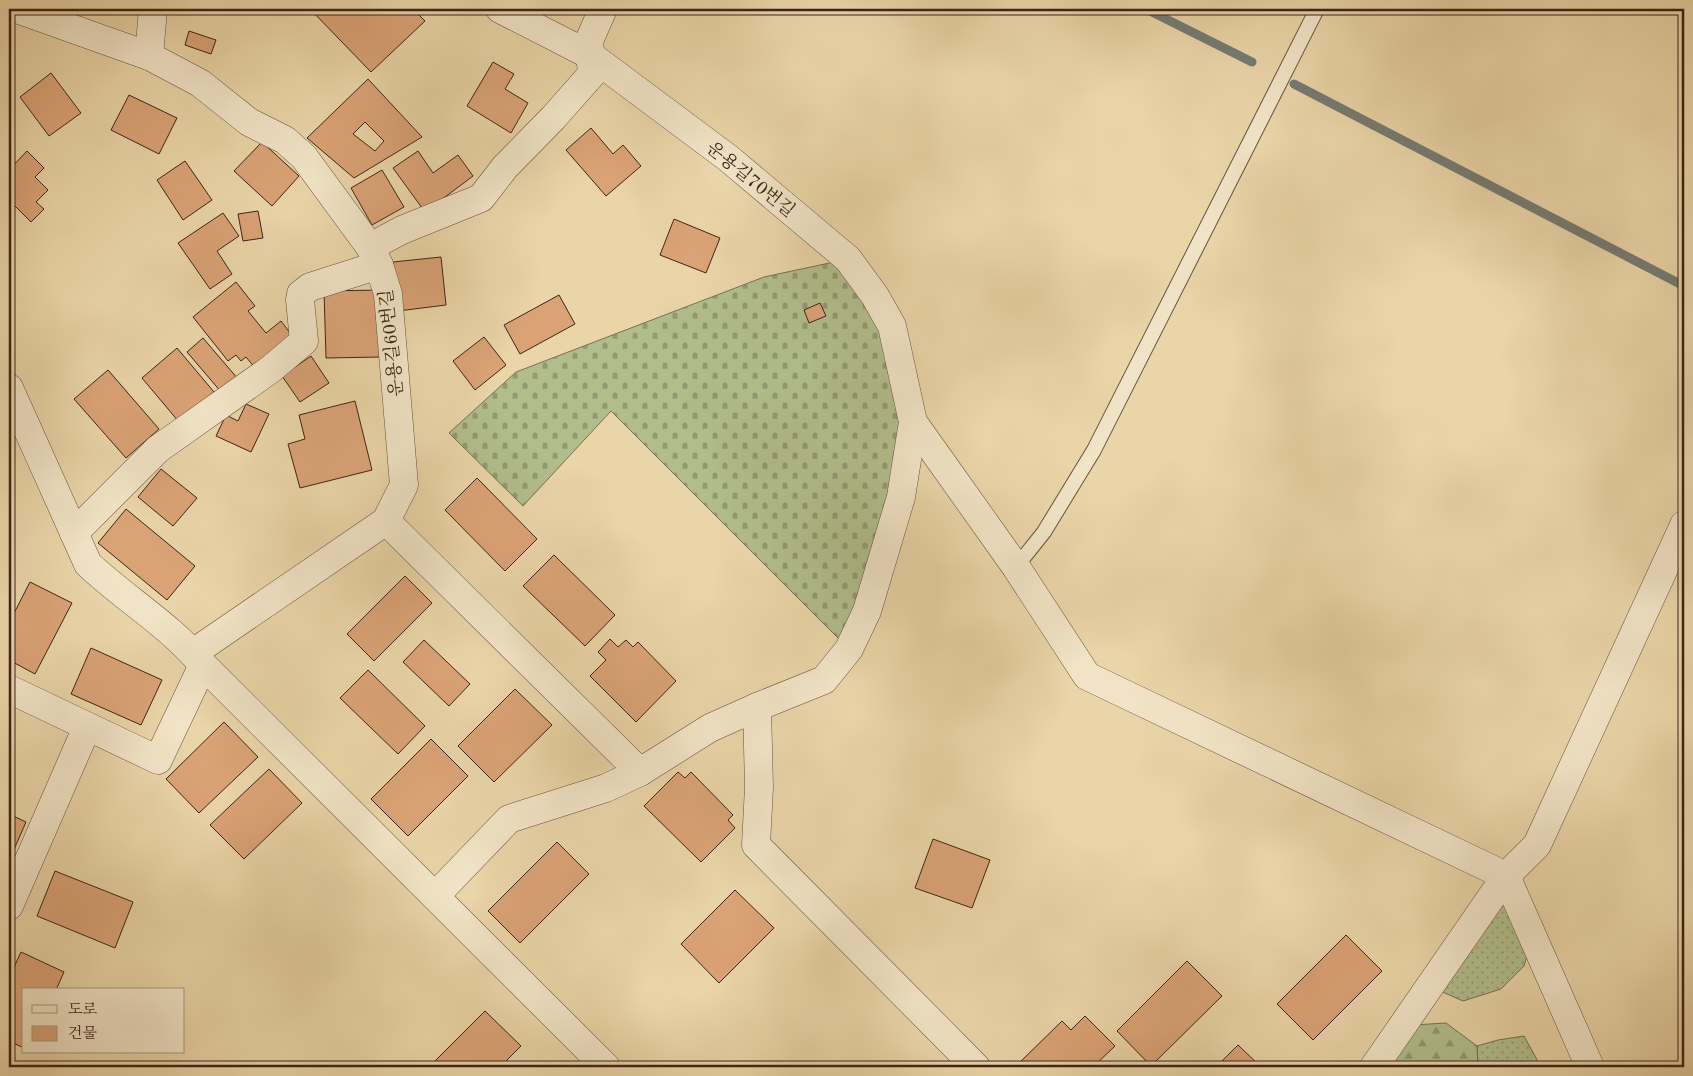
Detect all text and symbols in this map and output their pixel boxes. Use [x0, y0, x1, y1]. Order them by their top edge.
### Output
street label: 운용길70번길 [703, 138, 799, 221]
street label: 운용길60번길 [376, 288, 407, 398]
legend [22, 988, 185, 1054]
text: 도로 [68, 1002, 97, 1018]
text: 건물 [68, 1025, 97, 1042]

